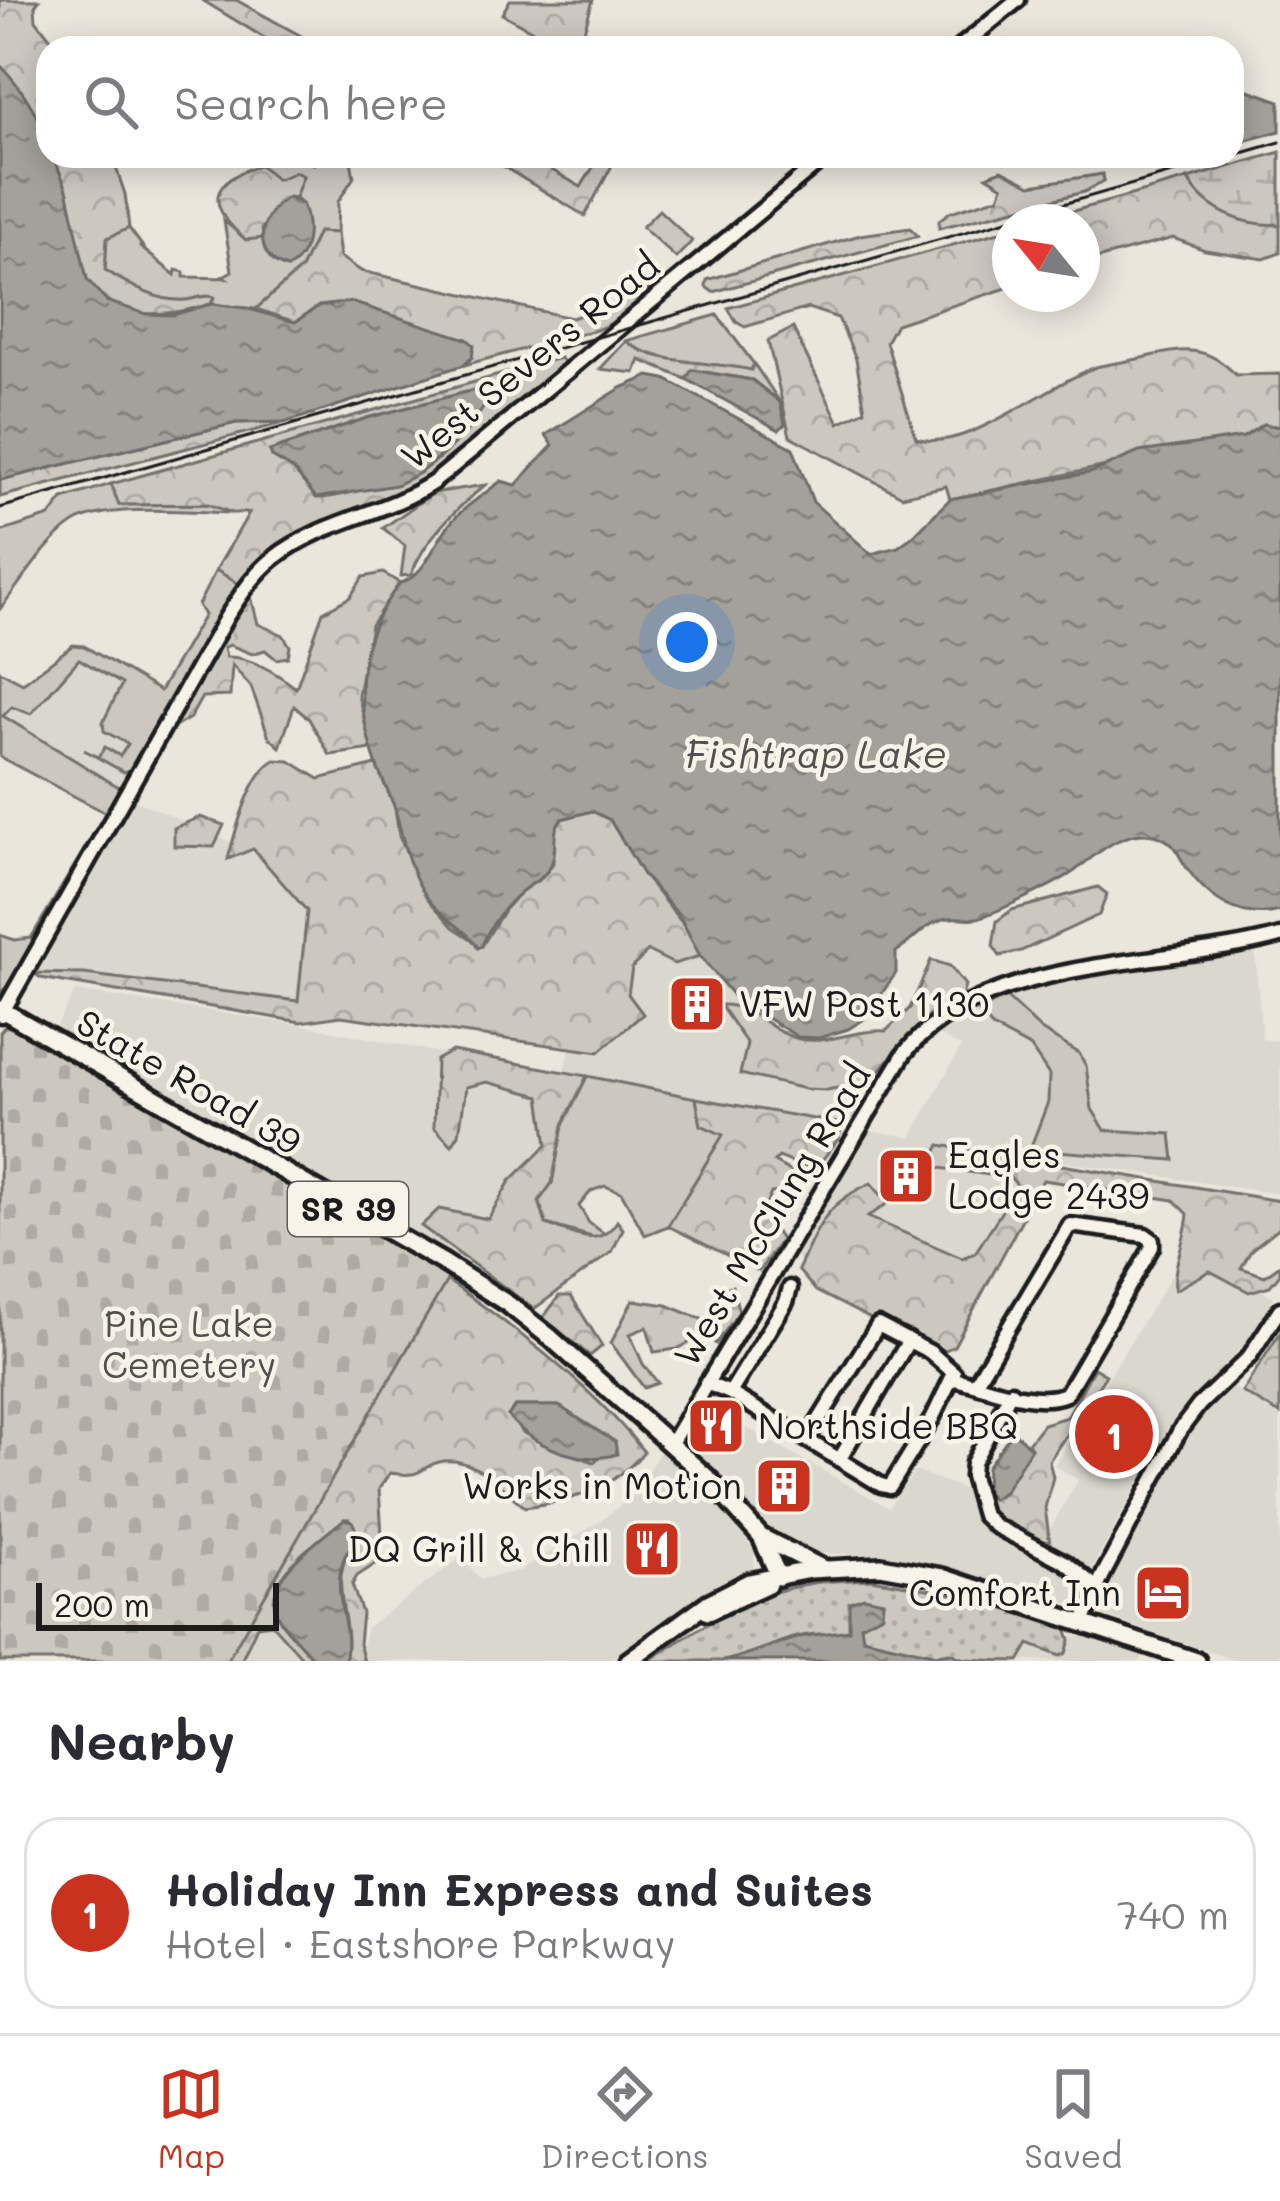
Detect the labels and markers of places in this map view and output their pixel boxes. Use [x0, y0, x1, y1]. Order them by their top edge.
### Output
building icon: VFW Post 1130 [666, 973, 728, 1035]
place label: VFW Post 1130 [739, 979, 989, 1026]
place label: Eagles Lodge 2439 [948, 1130, 1149, 1218]
building icon: Eagles Lodge 2439 [875, 1145, 937, 1207]
pin: 1 [1075, 1389, 1153, 1479]
restaurant icon: Northside BBQ [685, 1395, 747, 1457]
place label: Northside BBQ [758, 1401, 1018, 1448]
building icon: Works in Motion [753, 1455, 815, 1517]
place label: Works in Motion [462, 1461, 742, 1508]
restaurant icon: DQ Grill & Chill [621, 1518, 683, 1580]
place label: DQ Grill & Chill [348, 1524, 610, 1571]
hotel icon: Comfort Inn [1132, 1562, 1194, 1624]
place label: Comfort Inn [909, 1568, 1121, 1615]

